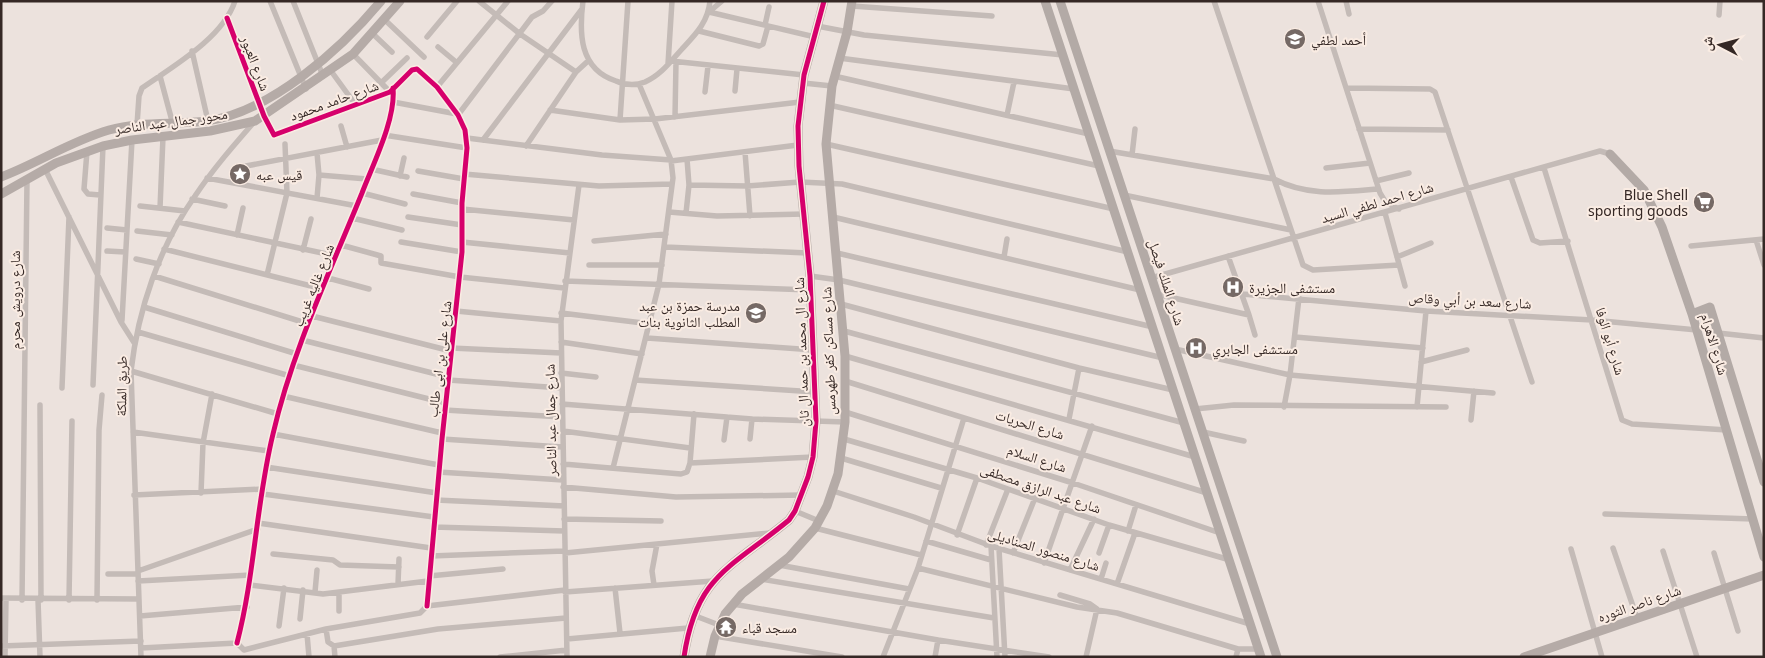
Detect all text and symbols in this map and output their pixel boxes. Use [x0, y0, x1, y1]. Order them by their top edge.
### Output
north arrow [1695, 20, 1745, 70]
school or university icon: أحمد لطفي [1283, 27, 1307, 51]
place label: أحمد لطفي [1311, 30, 1366, 51]
street label: شارع العبور [235, 31, 275, 94]
text: ش [1696, 35, 1717, 52]
street label: شارع حامد محمود [287, 75, 381, 126]
street label: محور جمال عبد الناصر [112, 104, 229, 138]
place icon: قيس عبه [228, 162, 252, 186]
place label: قيس عبه [256, 165, 302, 184]
street label: شارع احمد لطفي السيد [1319, 177, 1436, 230]
place label: Blue Shell sporting goods [1588, 185, 1688, 220]
supermarket icon: Blue Shell sporting goods [1692, 190, 1716, 214]
street label: شارع الملك فيصل [1143, 236, 1190, 328]
street label: شارع غاليه غريب [288, 241, 339, 330]
street label: شارع درويش محرم [5, 251, 25, 349]
hospital icon: مستشفى الجزيرة [1221, 275, 1245, 299]
street label: شارع ال محمد بن حمد ال ثان [789, 277, 814, 427]
place label: مستشفى الجزيرة [1249, 278, 1335, 297]
street label: شارع مساكن كفر طهرمس [816, 286, 841, 416]
street label: شارع سعد بن أبي وقاص [1408, 287, 1532, 315]
place label: مدرسة حمزة بن عبد المطلب الثانوية بنات [638, 296, 740, 331]
street label: شارع على بن ابى طالب [422, 300, 457, 419]
school or university icon: مدرسة حمزة بن عبد المطلب الثانوية بنات [744, 301, 768, 325]
street label: شارع أبو الوفا [1591, 305, 1630, 377]
street label: شارع الاهرام [1696, 311, 1733, 378]
hospital icon: مستشفى الجابري [1184, 336, 1208, 360]
place label: مستشفى الجابري [1212, 339, 1298, 360]
street label: طريق الملكة [111, 356, 132, 416]
street label: شارع جمال عبد الناصر [540, 364, 561, 477]
street label: شارع الحريات [993, 405, 1067, 444]
street label: شارع السلام [1005, 440, 1069, 477]
street label: شارع عبد الرازق مصطفى [978, 458, 1104, 518]
street label: شارع منصور الصناديلى [986, 523, 1102, 576]
street label: شارع ناصر الثوره [1595, 580, 1684, 627]
temple icon: مسجد قباء [714, 615, 738, 639]
place label: مسجد قباء [742, 618, 797, 637]

